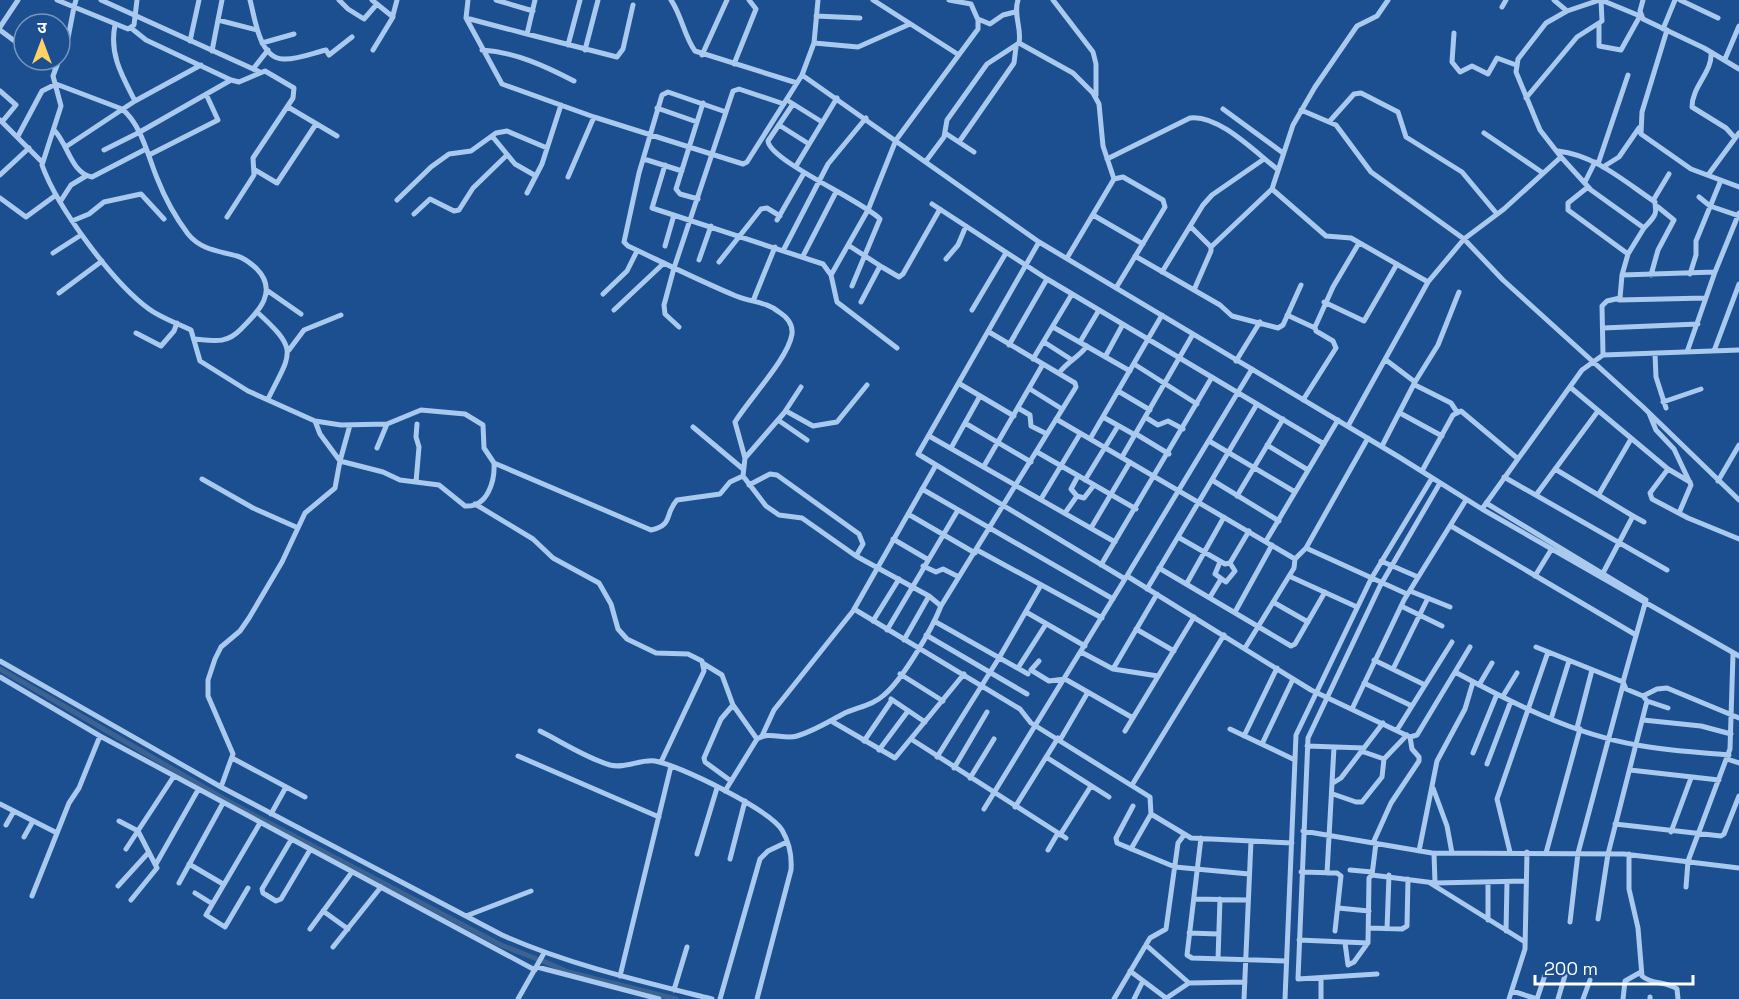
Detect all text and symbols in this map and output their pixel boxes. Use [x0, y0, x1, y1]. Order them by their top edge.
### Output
north arrow [12, 12, 72, 72]
text: उ [37, 17, 47, 38]
scale bar [1535, 948, 1692, 986]
text: 200 m [1544, 957, 1598, 980]

